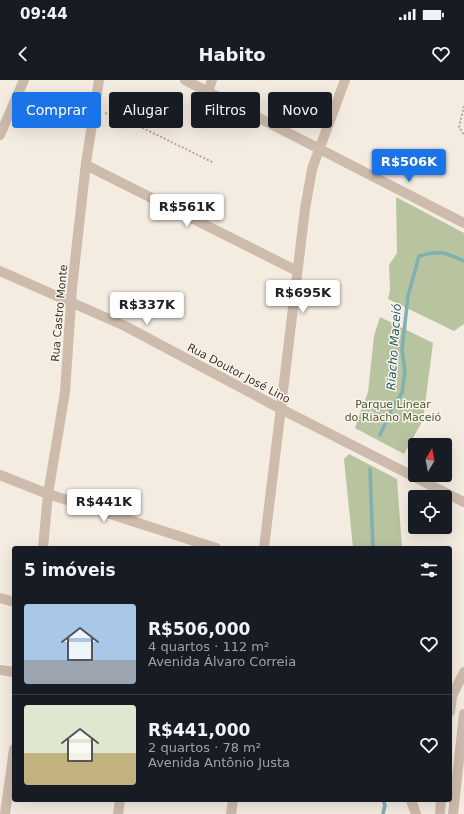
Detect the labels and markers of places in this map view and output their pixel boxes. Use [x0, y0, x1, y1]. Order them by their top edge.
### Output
pin: R$506K [376, 149, 442, 183]
pin: R$561K [154, 194, 220, 228]
pin: R$695K [270, 280, 336, 314]
pin: R$337K [114, 292, 180, 326]
pin: R$441K [71, 489, 137, 523]

